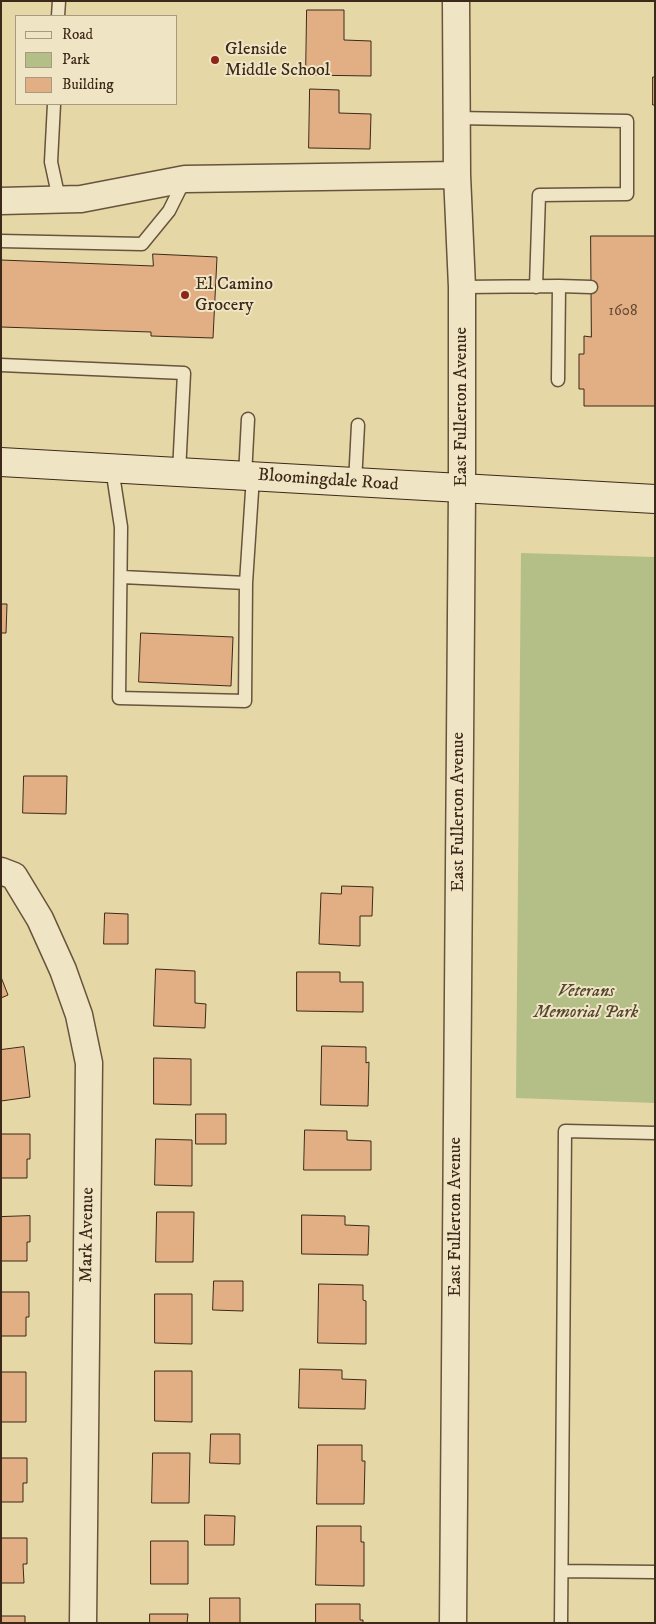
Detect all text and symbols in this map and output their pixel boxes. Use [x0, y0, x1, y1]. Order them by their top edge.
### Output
legend [15, 15, 178, 105]
text: Road [62, 25, 93, 44]
place label: Glenside Middle School [225, 39, 330, 82]
text: Park [62, 50, 90, 69]
marker: Glenside Middle School [209, 54, 221, 66]
text: Building [62, 75, 114, 94]
place label: El Camino Grocery [195, 274, 273, 316]
marker: El Camino Grocery [179, 289, 191, 301]
house number: 1608 [609, 303, 637, 321]
street label: East Fullerton Avenue [451, 327, 473, 487]
street label: Bloomingdale Road [257, 465, 399, 497]
street label: East Fullerton Avenue [448, 732, 470, 892]
park label: Veterans Memorial Park [534, 981, 638, 1024]
street label: East Fullerton Avenue [445, 1137, 467, 1297]
street label: Mark Avenue [76, 1187, 100, 1283]

